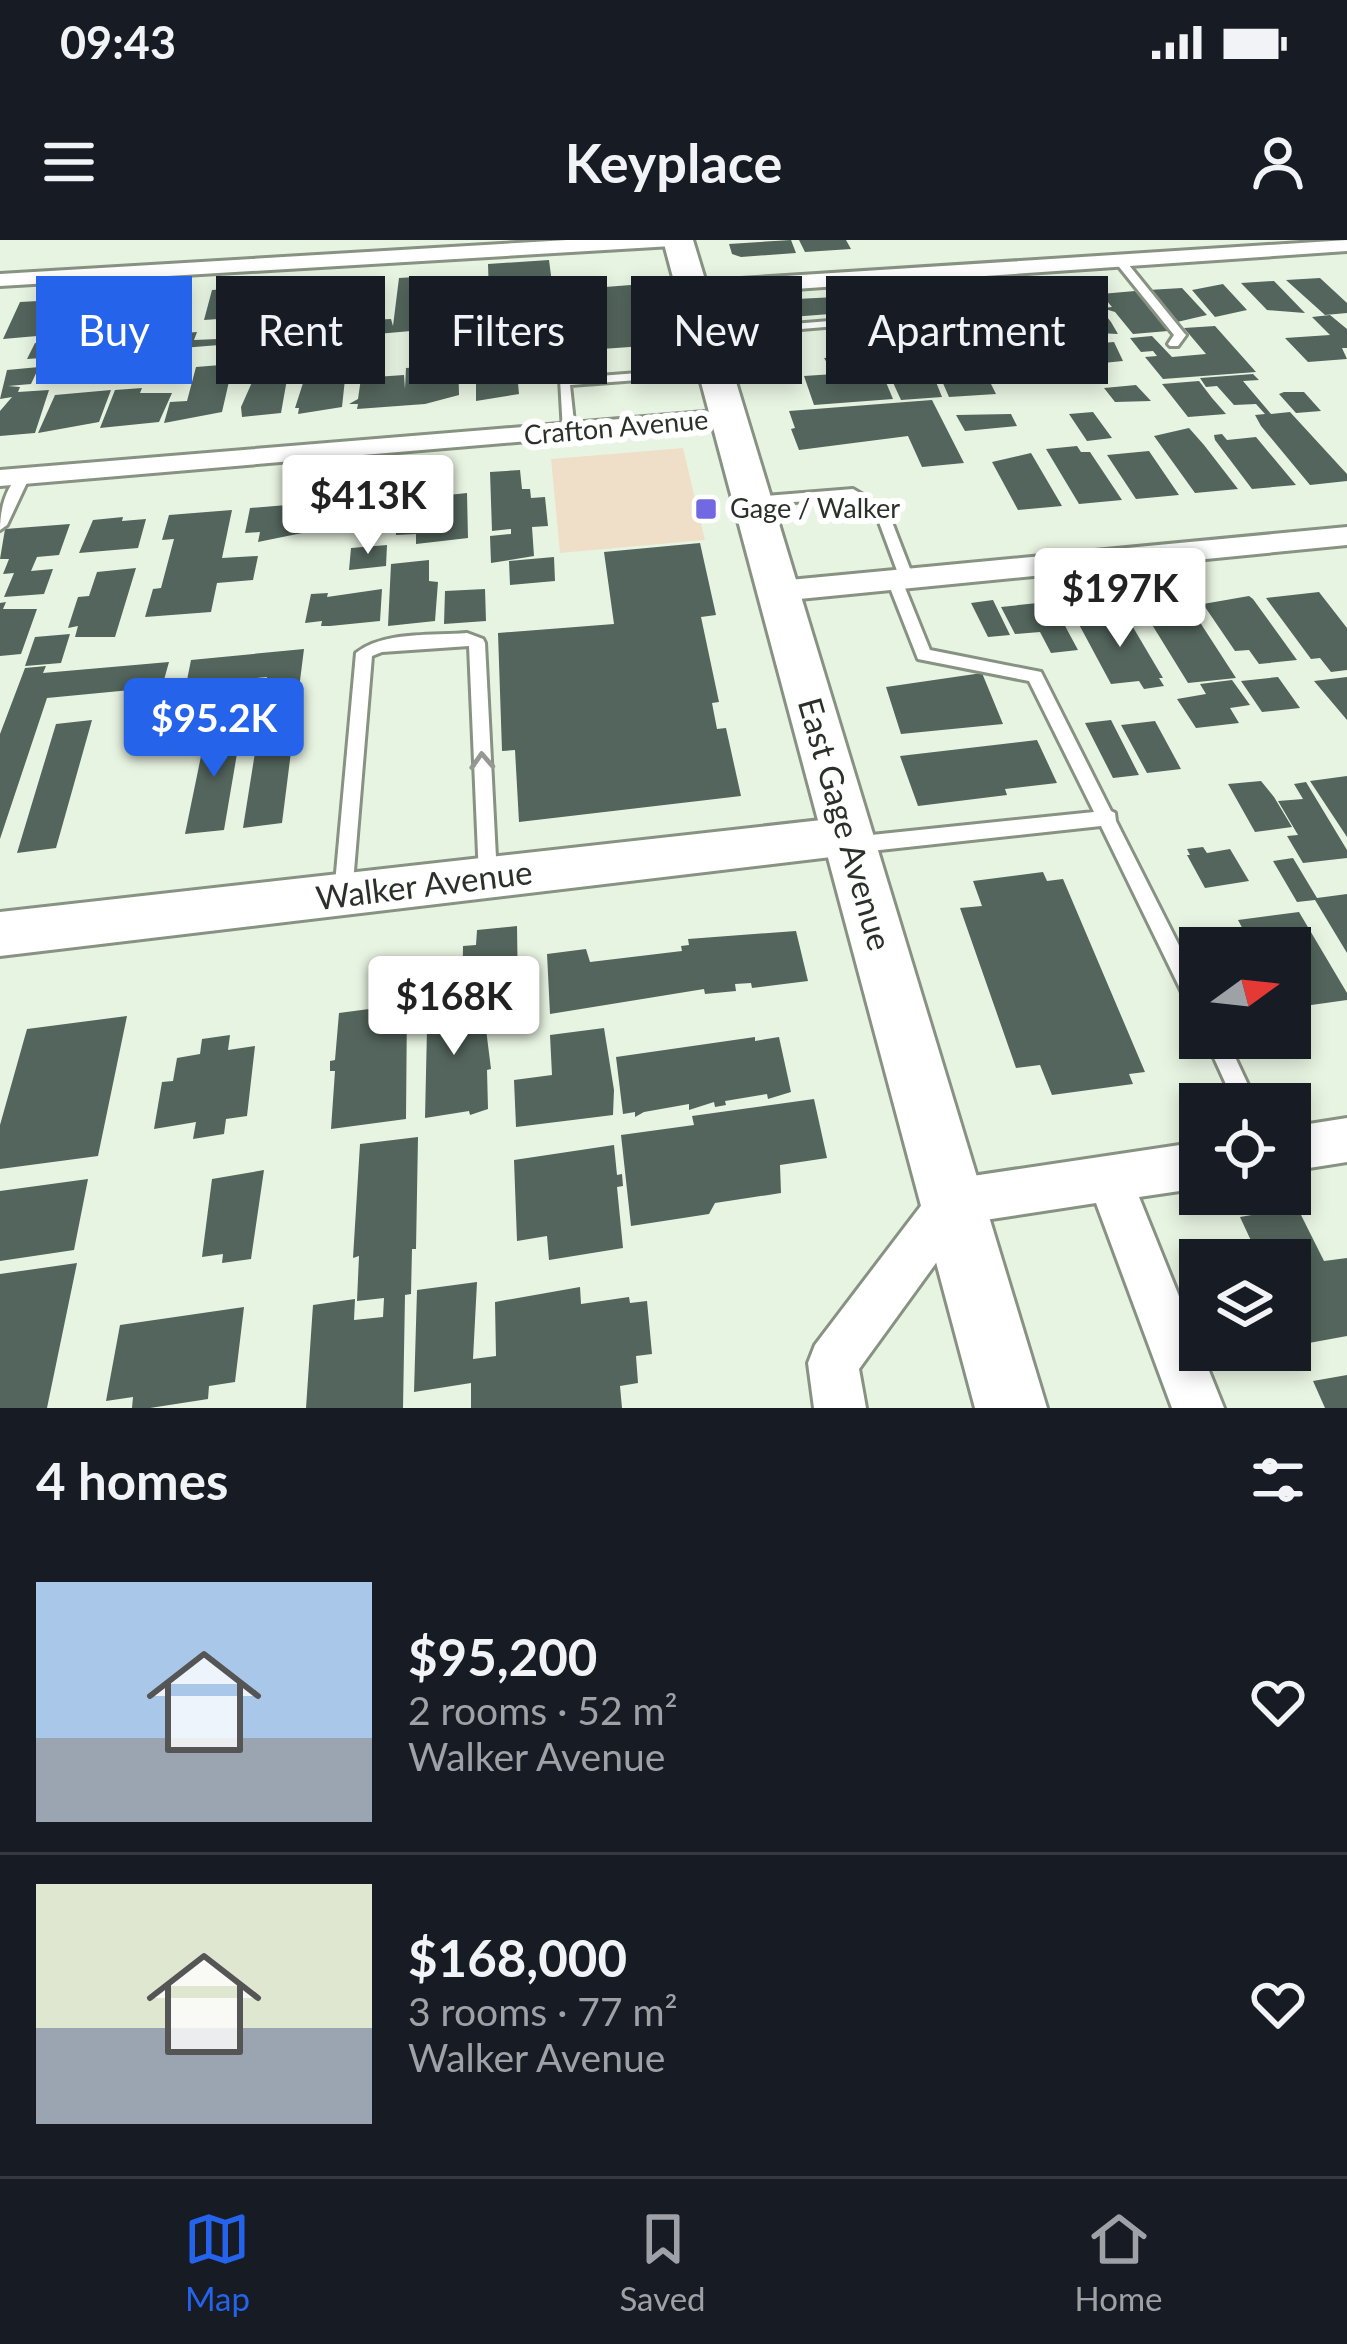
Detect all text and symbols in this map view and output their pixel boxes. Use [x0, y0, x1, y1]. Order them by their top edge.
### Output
text: 09:43 [60, 15, 176, 69]
icon: menu [36, 129, 102, 195]
icon: person [1245, 129, 1311, 195]
text: Keyplace [565, 130, 782, 195]
chip: Buy [36, 276, 192, 384]
chip: Rent [216, 276, 385, 384]
chip: Filters [409, 276, 607, 384]
chip: New [631, 276, 802, 384]
chip: Apartment [826, 276, 1108, 384]
street label: Crafton Avenue [522, 402, 709, 451]
pin: $413K [284, 455, 452, 557]
text: $413K [309, 471, 427, 517]
place label: Gage / Walker [730, 491, 900, 524]
marker: Gage / Walker [693, 496, 719, 522]
pin: $197K [1036, 548, 1204, 650]
text: $197K [1061, 564, 1179, 610]
pin: $95.2K [116, 678, 312, 780]
street label: East Gage Avenue [791, 693, 901, 955]
text: $95.2K [151, 694, 277, 740]
one-way arrow [469, 751, 495, 770]
street label: Walker Avenue [313, 851, 534, 917]
north arrow [1179, 927, 1311, 1059]
map controls [1179, 927, 1311, 1371]
pin: $168K [370, 956, 538, 1058]
text: $168K [395, 972, 513, 1018]
button: locate [1179, 1083, 1311, 1215]
button: layers [1179, 1239, 1311, 1371]
icon: filters [1245, 1447, 1311, 1513]
text: 4 homes [36, 1450, 228, 1511]
text: $95,200 [408, 1626, 597, 1687]
icon: home [132, 1630, 276, 1774]
icon: heart [1245, 1669, 1311, 1735]
text: 2 rooms · 52 m² [408, 1687, 678, 1733]
text: Walker Avenue [408, 1733, 665, 1779]
text: $168,000 [408, 1927, 627, 1988]
icon: home [132, 1932, 276, 2076]
icon: heart [1245, 1971, 1311, 2037]
text: 3 rooms · 77 m² [408, 1988, 678, 2034]
text: Walker Avenue [408, 2034, 665, 2080]
tab: Map [184, 2206, 250, 2318]
tab: Saved [619, 2206, 706, 2318]
tab: Home [1075, 2206, 1163, 2318]

